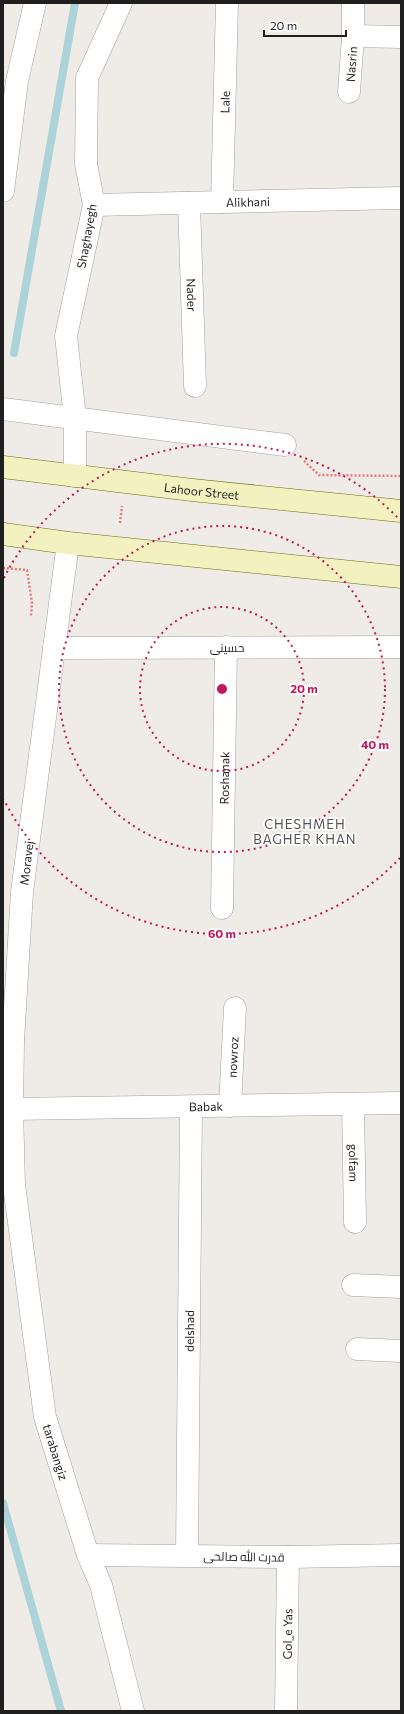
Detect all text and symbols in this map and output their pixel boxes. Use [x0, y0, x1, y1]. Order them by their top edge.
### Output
scale bar [264, 12, 346, 38]
text: 20 m [270, 18, 297, 32]
street label: Nasrin [343, 46, 359, 82]
street label: Lale [217, 91, 232, 113]
street label: Alikhani [226, 194, 270, 209]
street label: Shaghayegh [73, 203, 99, 269]
street label: Nader [184, 278, 200, 312]
street label: Lahoor Street [163, 480, 240, 502]
street label: حسینی [210, 640, 244, 655]
text: 20 m [290, 681, 318, 695]
centre of rings [215, 682, 229, 696]
text: 40 m [361, 737, 389, 751]
street label: Roshanak [217, 751, 231, 805]
district label: CHESHMEH BAGHER KHAN [253, 816, 357, 847]
street label: Moravej [16, 840, 36, 886]
text: 60 m [208, 926, 236, 940]
street label: nowroz [224, 1036, 241, 1078]
street label: Babak [189, 1099, 224, 1113]
street label: golfam [347, 1144, 361, 1182]
street label: delshad [182, 1310, 196, 1352]
street label: tarabangiz [41, 1422, 71, 1482]
street label: قدرت الله صالحی [203, 1548, 285, 1565]
street label: Gol_e Yas [280, 1608, 294, 1660]

